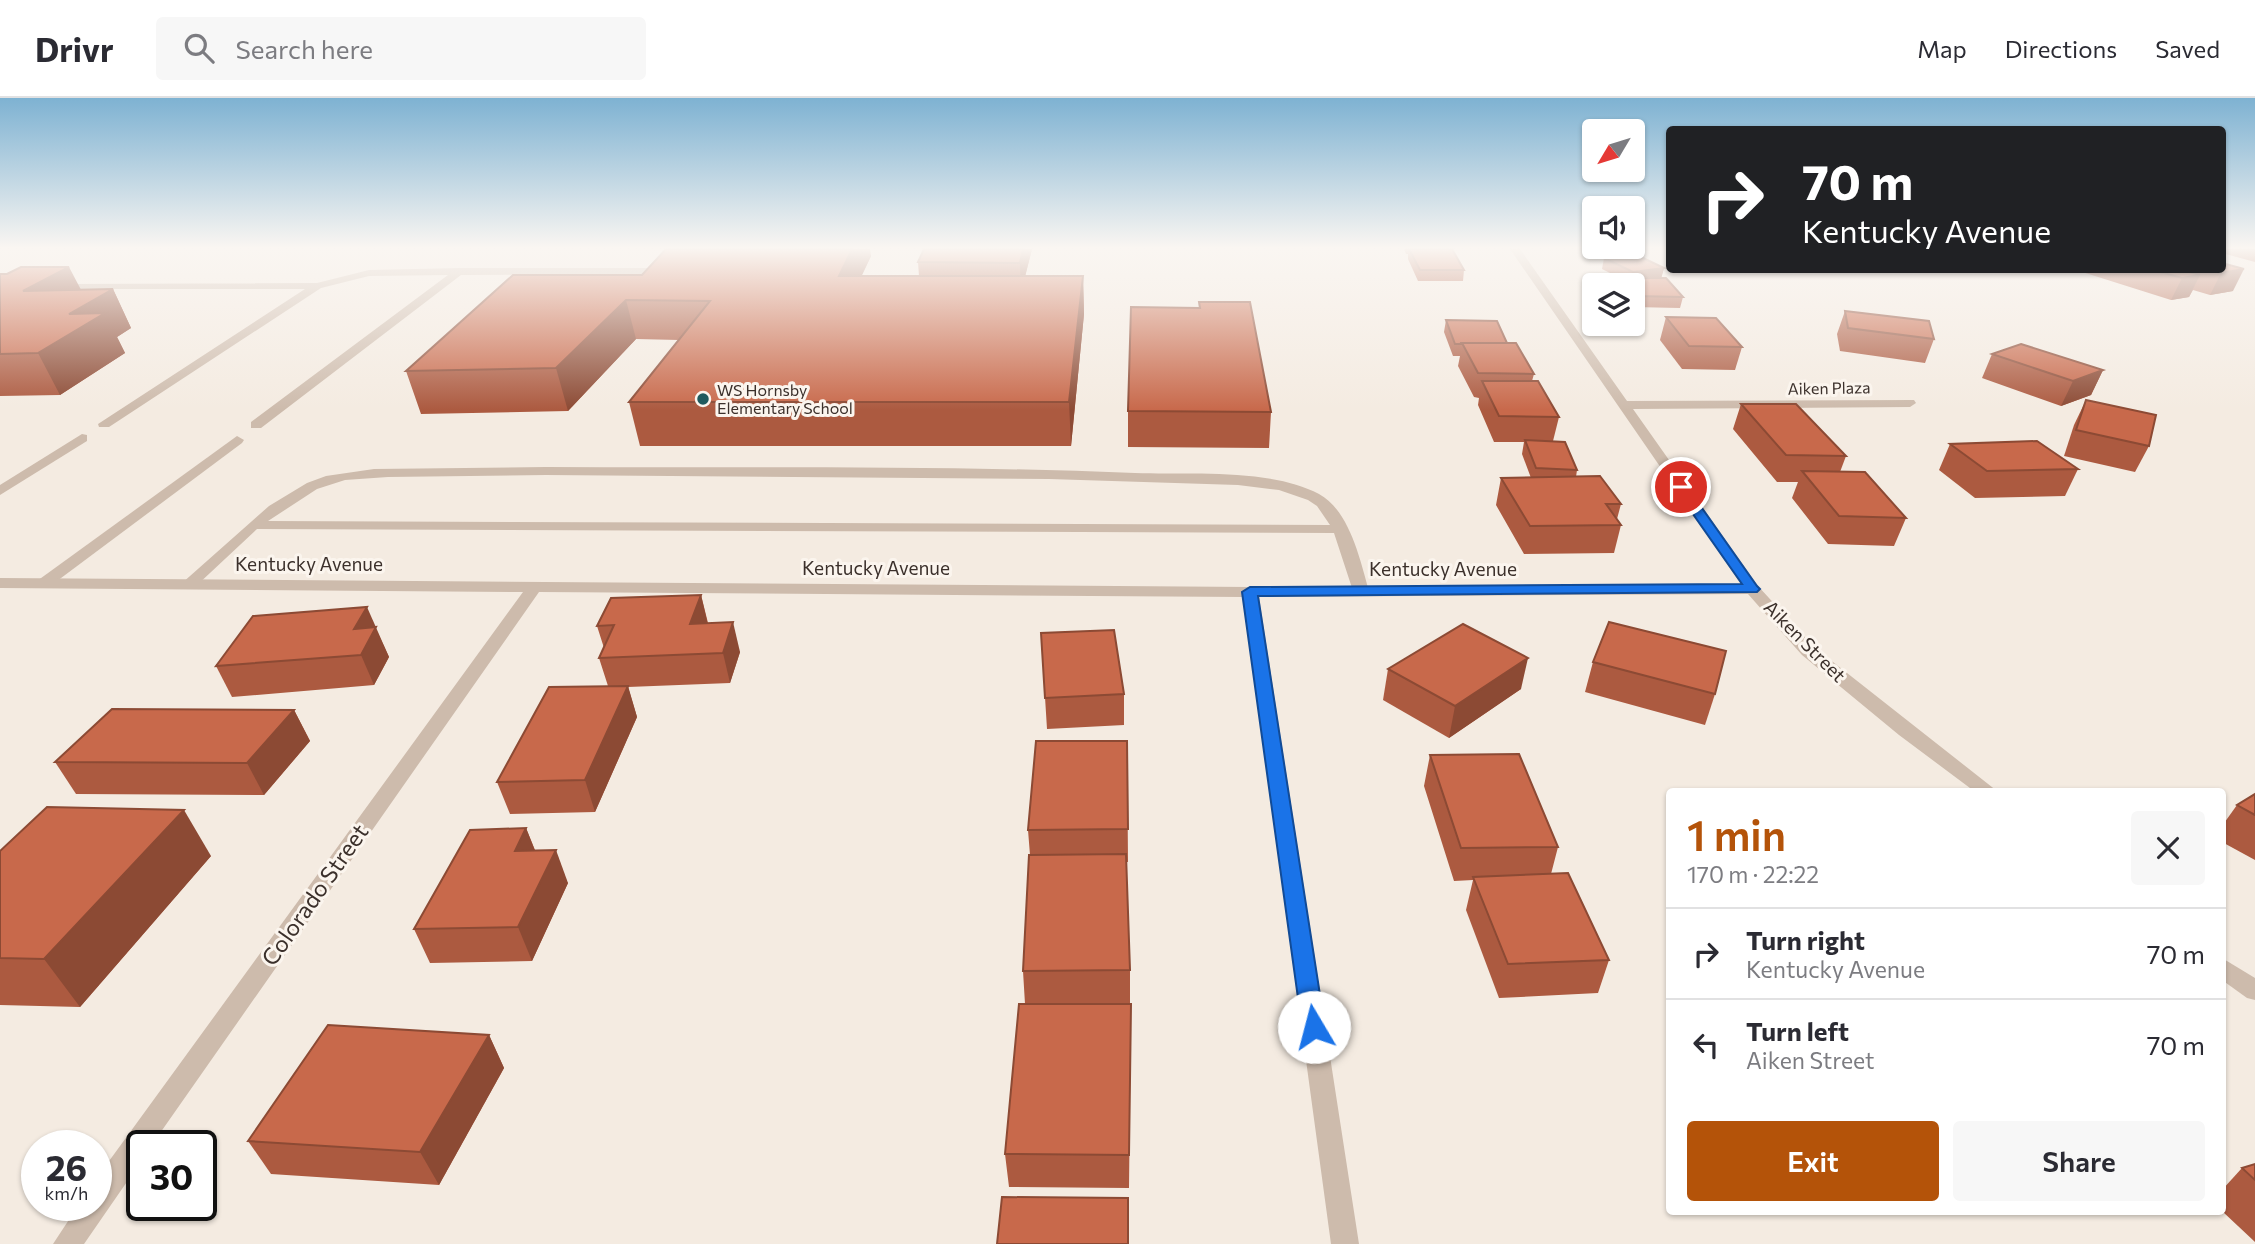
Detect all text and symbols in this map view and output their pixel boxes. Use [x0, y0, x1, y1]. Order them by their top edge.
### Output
search box [156, 17, 646, 80]
text: Drivr [35, 28, 114, 69]
icon: search [180, 29, 218, 67]
text: Search here [236, 33, 373, 64]
text: Map [1917, 34, 1967, 63]
text: Directions [2005, 34, 2117, 63]
text: Saved [2155, 34, 2220, 63]
north arrow [1582, 119, 1645, 182]
map controls [1582, 119, 1645, 336]
text: 70 m [1802, 150, 1913, 210]
icon: right [1687, 154, 1778, 245]
button: sound [1582, 196, 1645, 259]
text: Kentucky Avenue [1802, 210, 2051, 250]
button: layers [1582, 273, 1645, 336]
street label: Aiken Plaza [1787, 377, 1871, 398]
place label: WS Hornsby Elementary School [717, 380, 853, 417]
marker: WS Hornsby Elementary School [695, 391, 711, 407]
pin [1651, 457, 1711, 517]
icon: arrive [1662, 468, 1700, 506]
street label: Kentucky Avenue [235, 552, 383, 575]
street label: Kentucky Avenue [802, 556, 950, 579]
street label: Kentucky Avenue [1369, 557, 1517, 580]
street label: Aiken Street [1760, 595, 1851, 686]
text: 1 min [1687, 808, 1786, 860]
button: close [2131, 811, 2205, 885]
street label: Colorado Street [255, 818, 373, 971]
text: 170 m · 22:22 [1687, 860, 1819, 888]
text: Turn right [1746, 924, 1865, 955]
icon: right [1687, 935, 1725, 973]
text: 70 m [2147, 938, 2205, 969]
text: Kentucky Avenue [1746, 955, 1925, 983]
position arrow [1277, 990, 1351, 1064]
text: Turn left [1746, 1015, 1849, 1046]
icon: left [1687, 1026, 1725, 1064]
text: 70 m [2147, 1029, 2205, 1060]
text: Aiken Street [1746, 1046, 1874, 1074]
button: Exit [1687, 1121, 1939, 1201]
button: Share [1953, 1121, 2205, 1201]
speed limit sign: 30 [126, 1130, 217, 1221]
text: 26 [46, 1145, 87, 1188]
text: km/h [45, 1182, 88, 1204]

